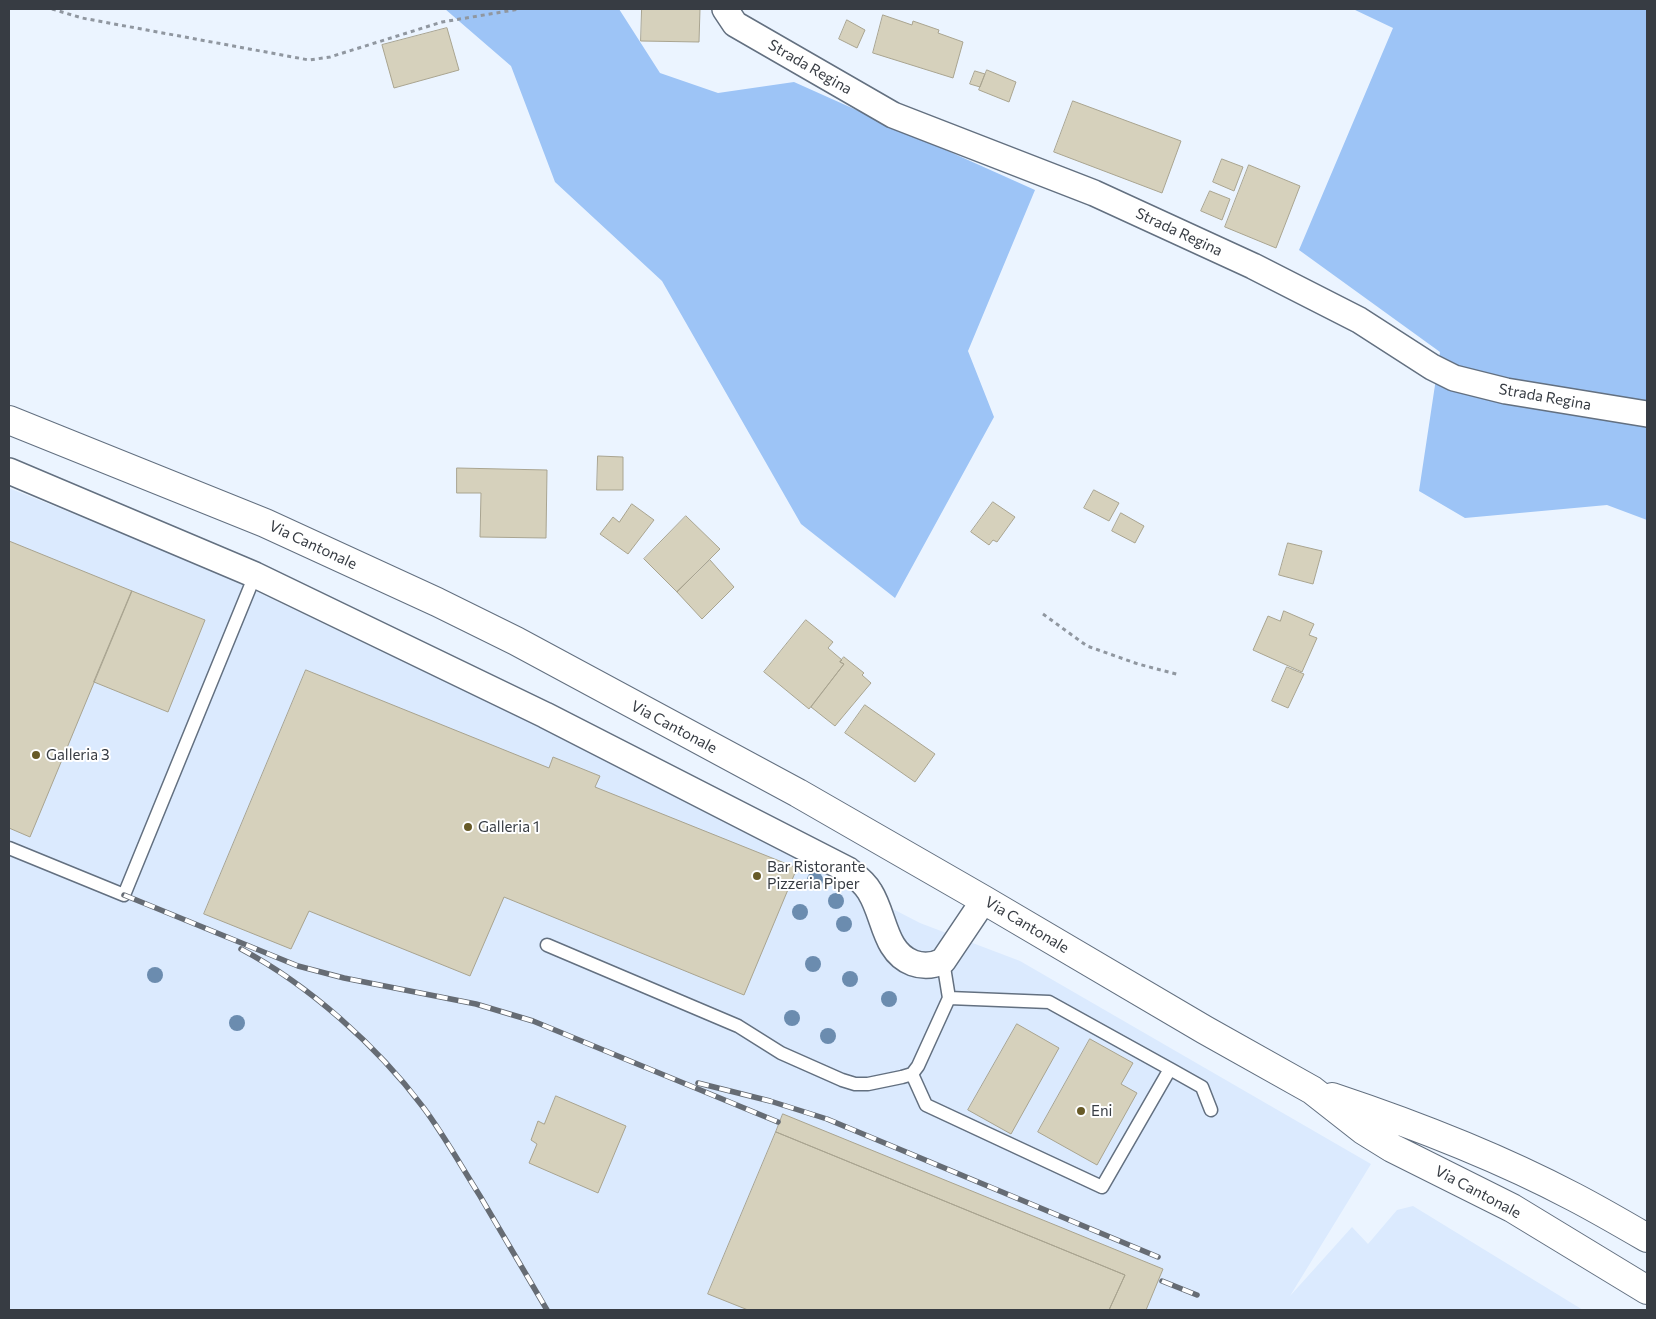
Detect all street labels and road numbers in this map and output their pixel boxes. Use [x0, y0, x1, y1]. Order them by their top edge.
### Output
street label: Strada Regina [765, 36, 855, 98]
street label: Strada Regina [1133, 204, 1225, 260]
street label: Strada Regina [1497, 380, 1593, 414]
street label: Via Cantonale [266, 517, 360, 573]
street label: Via Cantonale [628, 697, 720, 757]
street label: Via Cantonale [982, 893, 1072, 957]
street label: Via Cantonale [1432, 1162, 1524, 1222]

